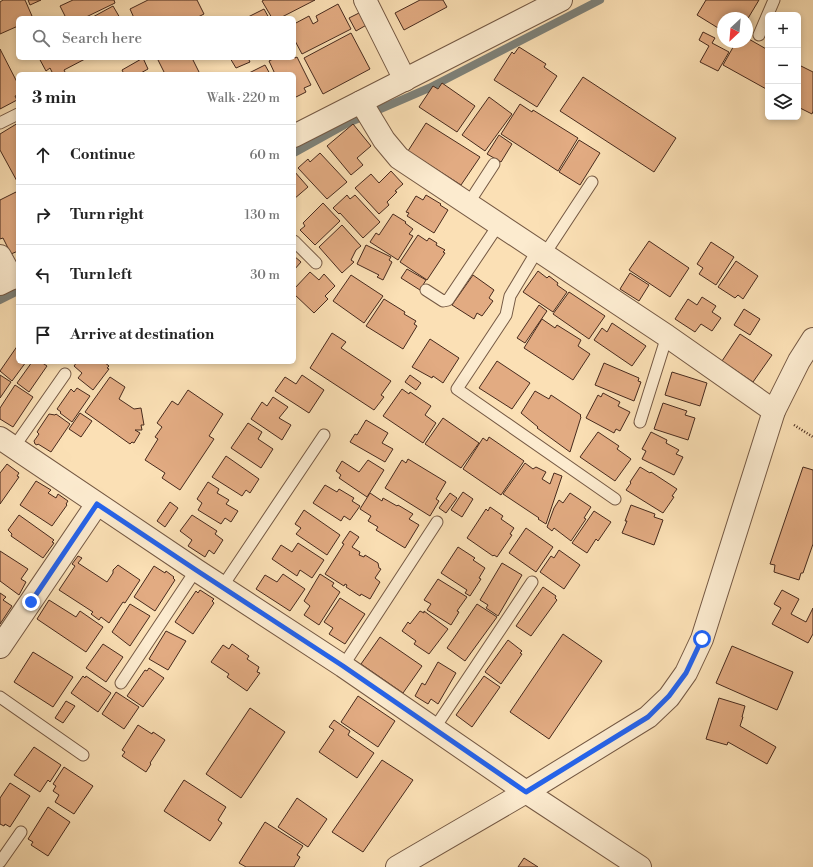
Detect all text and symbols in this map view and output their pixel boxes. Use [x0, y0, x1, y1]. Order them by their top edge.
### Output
north arrow [717, 12, 753, 48]
map controls [765, 12, 801, 120]
button: + [765, 12, 801, 48]
search box [16, 16, 296, 60]
icon: search [30, 27, 52, 49]
text: Search here [62, 29, 142, 48]
button: − [765, 48, 801, 84]
button: layers [765, 84, 801, 120]
text: 3 min [32, 87, 76, 109]
text: Walk · 220 m [207, 90, 280, 106]
icon: ahead [32, 144, 54, 166]
text: Continue [70, 145, 135, 164]
text: 60 m [249, 147, 280, 163]
icon: right [32, 204, 54, 226]
text: Turn right [70, 205, 144, 224]
text: 130 m [245, 207, 280, 223]
icon: left [32, 264, 54, 286]
text: Turn left [70, 265, 132, 284]
text: 30 m [250, 267, 280, 283]
icon: arrive [32, 324, 54, 346]
text: Arrive at destination [70, 325, 214, 344]
route end [22, 593, 40, 611]
route start [693, 630, 711, 648]

